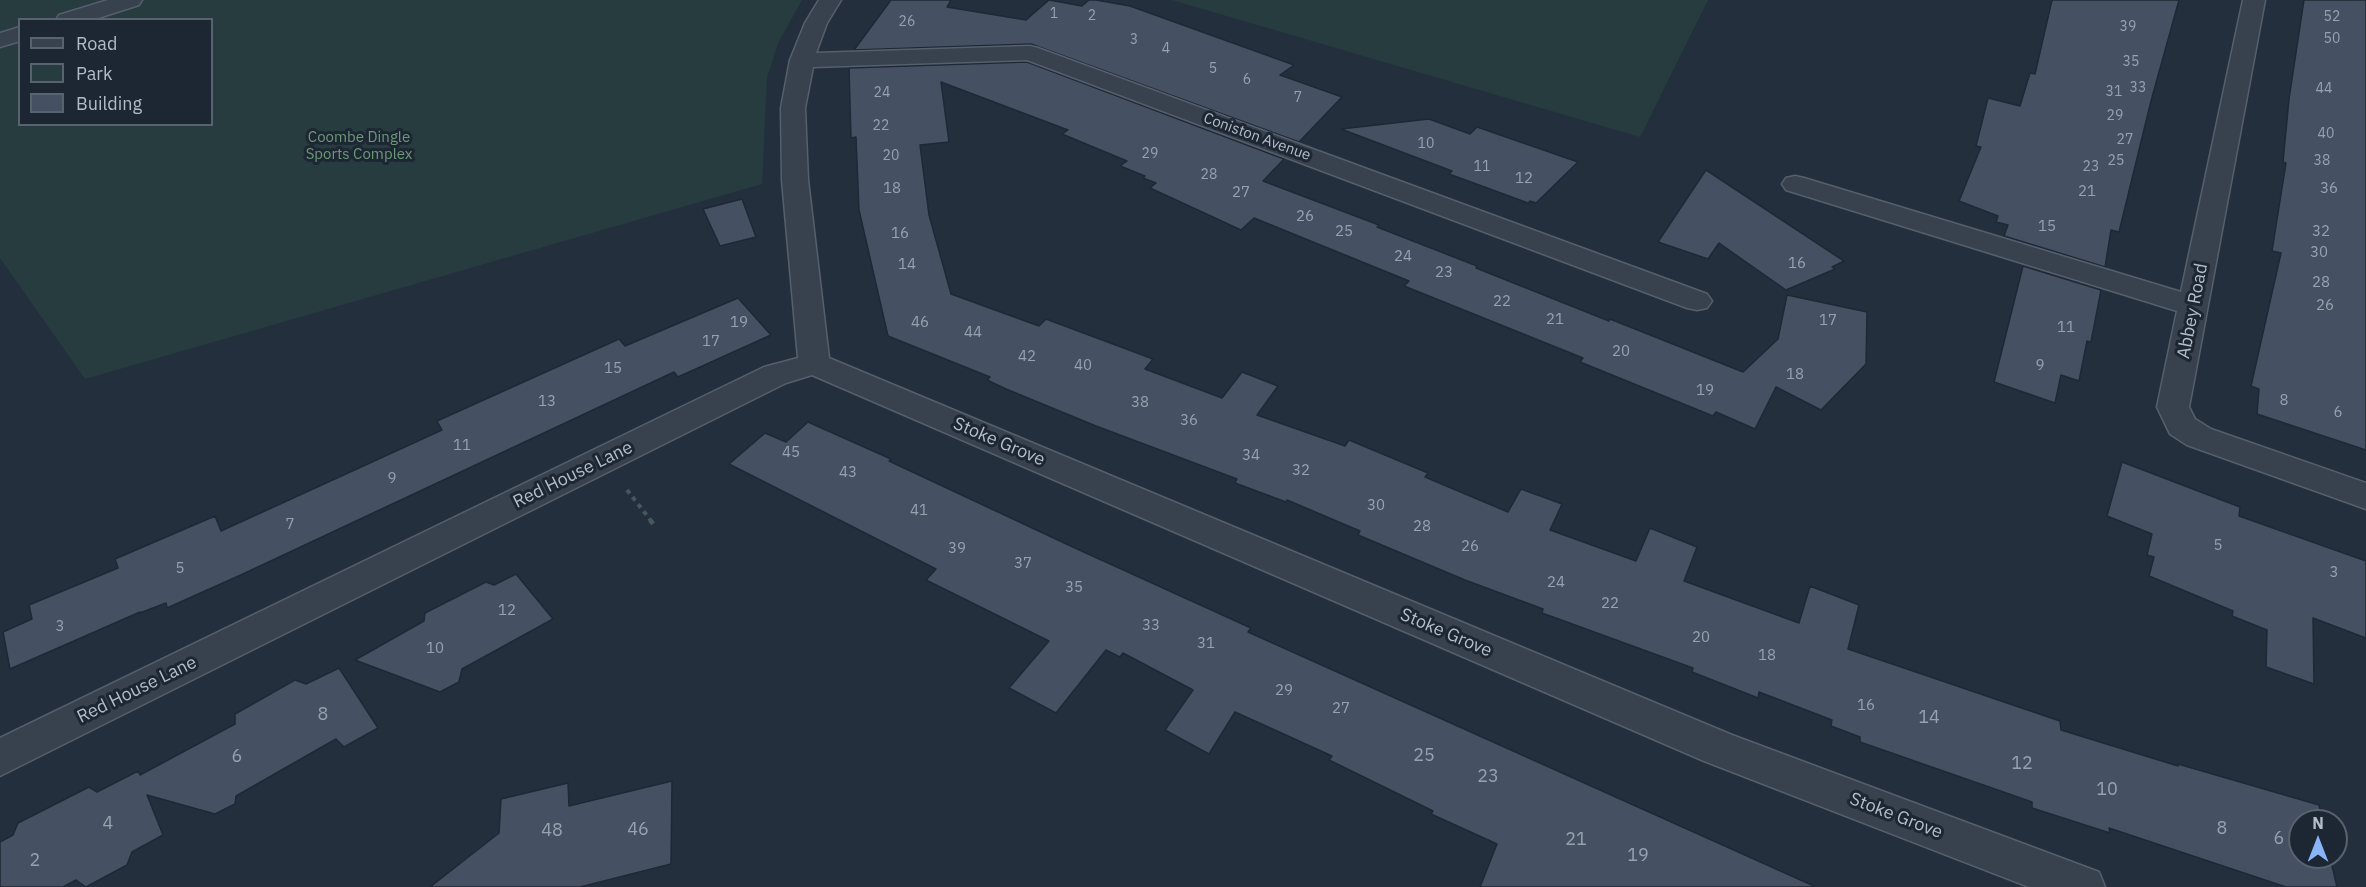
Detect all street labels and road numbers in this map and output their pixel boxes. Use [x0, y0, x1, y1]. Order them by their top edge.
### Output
street label: Coniston Avenue [1201, 109, 1313, 165]
street label: Abbey Road [2173, 261, 2213, 361]
street label: Stoke Grove [950, 413, 1048, 471]
street label: Red House Lane [510, 437, 636, 513]
street label: Stoke Grove [1397, 604, 1495, 662]
street label: Red House Lane [74, 652, 200, 728]
street label: Stoke Grove [1847, 788, 1945, 844]

